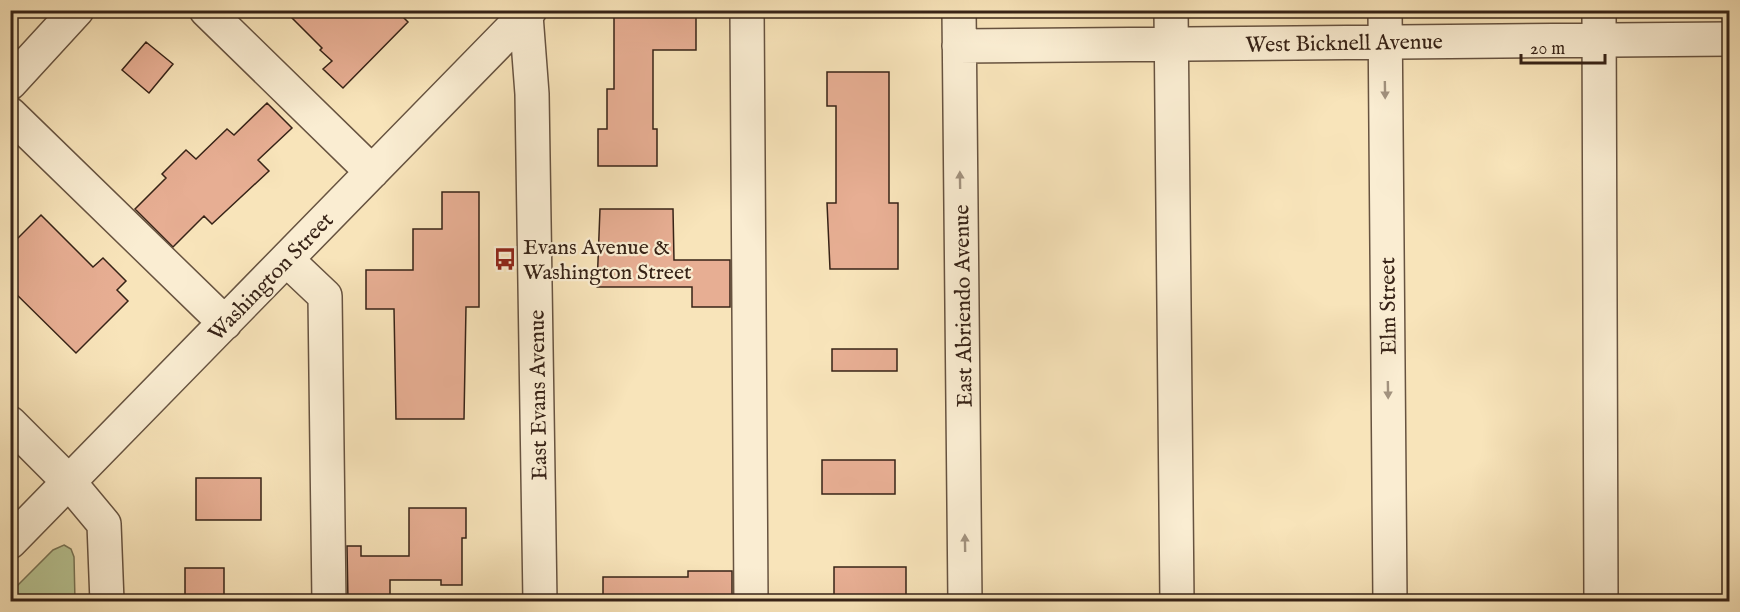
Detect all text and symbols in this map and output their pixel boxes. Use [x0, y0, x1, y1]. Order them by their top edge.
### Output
scale bar [1521, 27, 1605, 65]
street label: West Bicknell Avenue [1245, 28, 1443, 60]
text: 20 m [1530, 38, 1565, 61]
one-way arrow [1380, 80, 1390, 99]
one-way arrow [956, 171, 965, 190]
street label: East Abriendo Avenue [948, 204, 980, 408]
street label: Washington Street [203, 207, 340, 348]
place label: Evans Avenue & Washington Street [523, 234, 692, 287]
bus stop icon: Evans Avenue & Washington Street [492, 246, 518, 272]
street label: Elm Street [1374, 256, 1404, 355]
street label: East Evans Avenue [524, 309, 554, 480]
one-way arrow [1383, 380, 1393, 399]
one-way arrow [960, 534, 970, 553]

